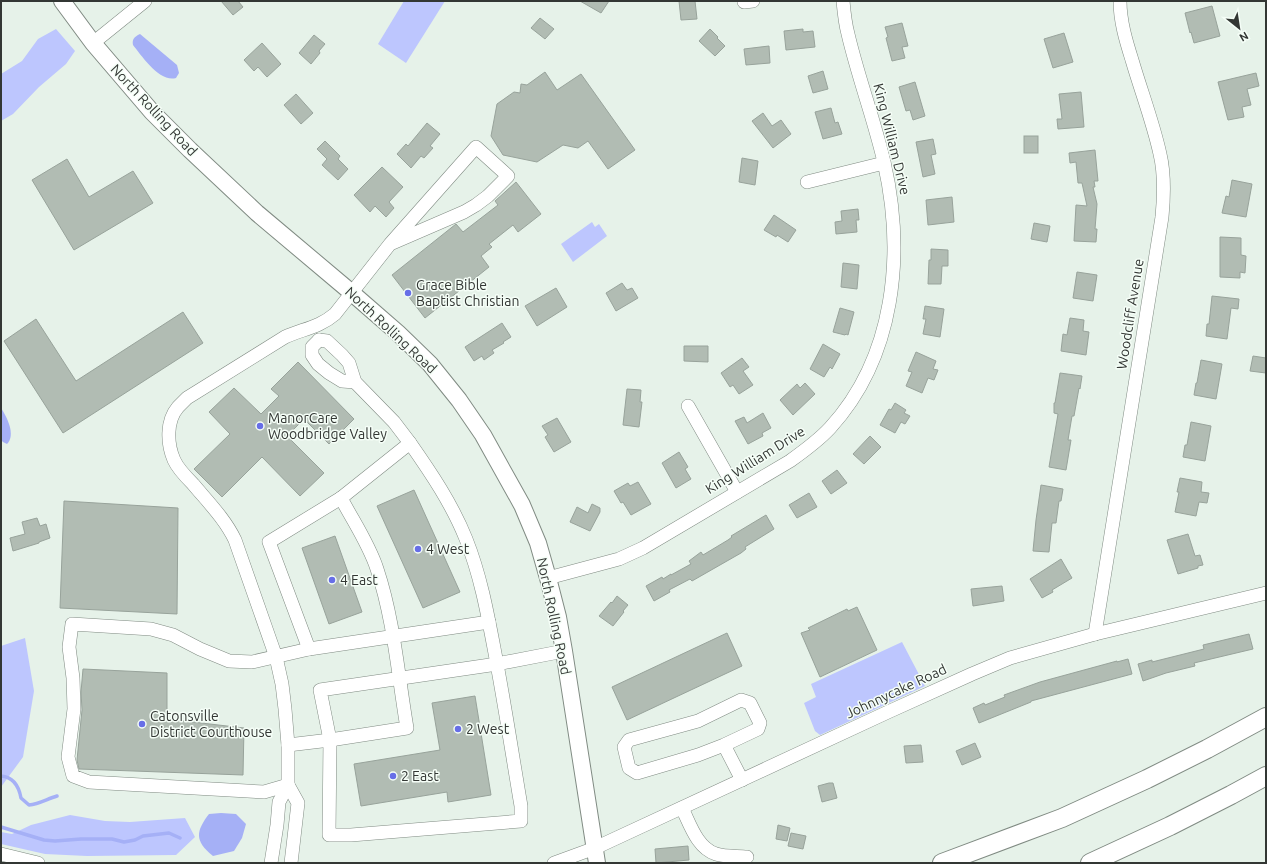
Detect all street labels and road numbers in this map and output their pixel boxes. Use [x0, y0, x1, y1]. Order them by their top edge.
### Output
street label: North Rolling Road [107, 61, 201, 159]
street label: King William Drive [870, 82, 914, 196]
street label: Woodcliff Avenue [1113, 257, 1147, 371]
street label: North Rolling Road [342, 283, 440, 377]
street label: King William Drive [702, 423, 808, 497]
street label: North Rolling Road [534, 556, 574, 676]
street label: Johnnycake Road [843, 661, 949, 721]

